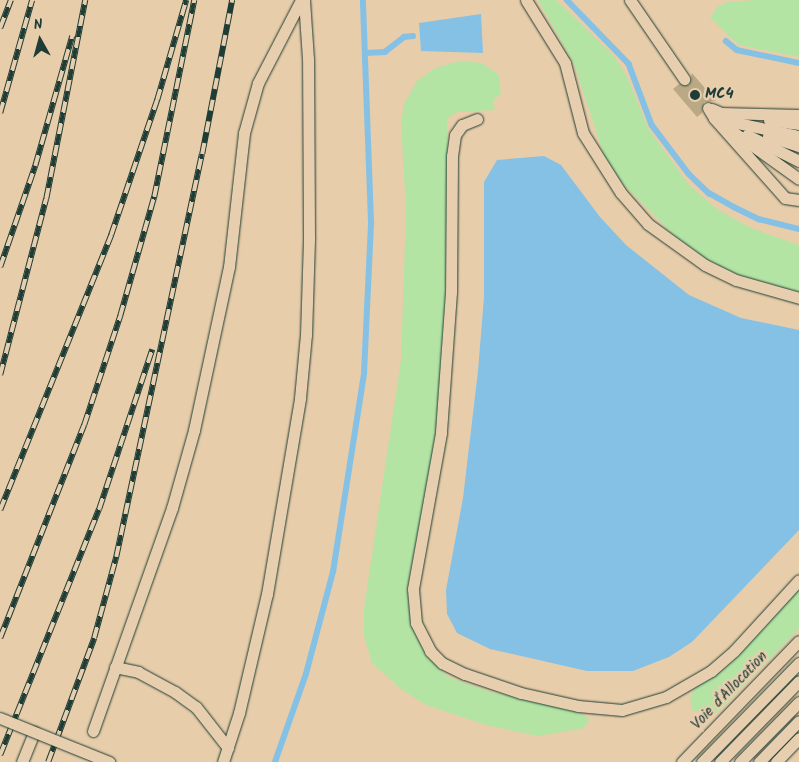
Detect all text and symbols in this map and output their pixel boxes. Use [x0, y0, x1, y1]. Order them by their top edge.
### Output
text: N [32, 14, 44, 37]
north arrow [15, 15, 65, 65]
place label: MC4 [705, 86, 734, 104]
marker: MC4 [689, 89, 701, 101]
street label: Voie d'Allocation [688, 648, 772, 734]

